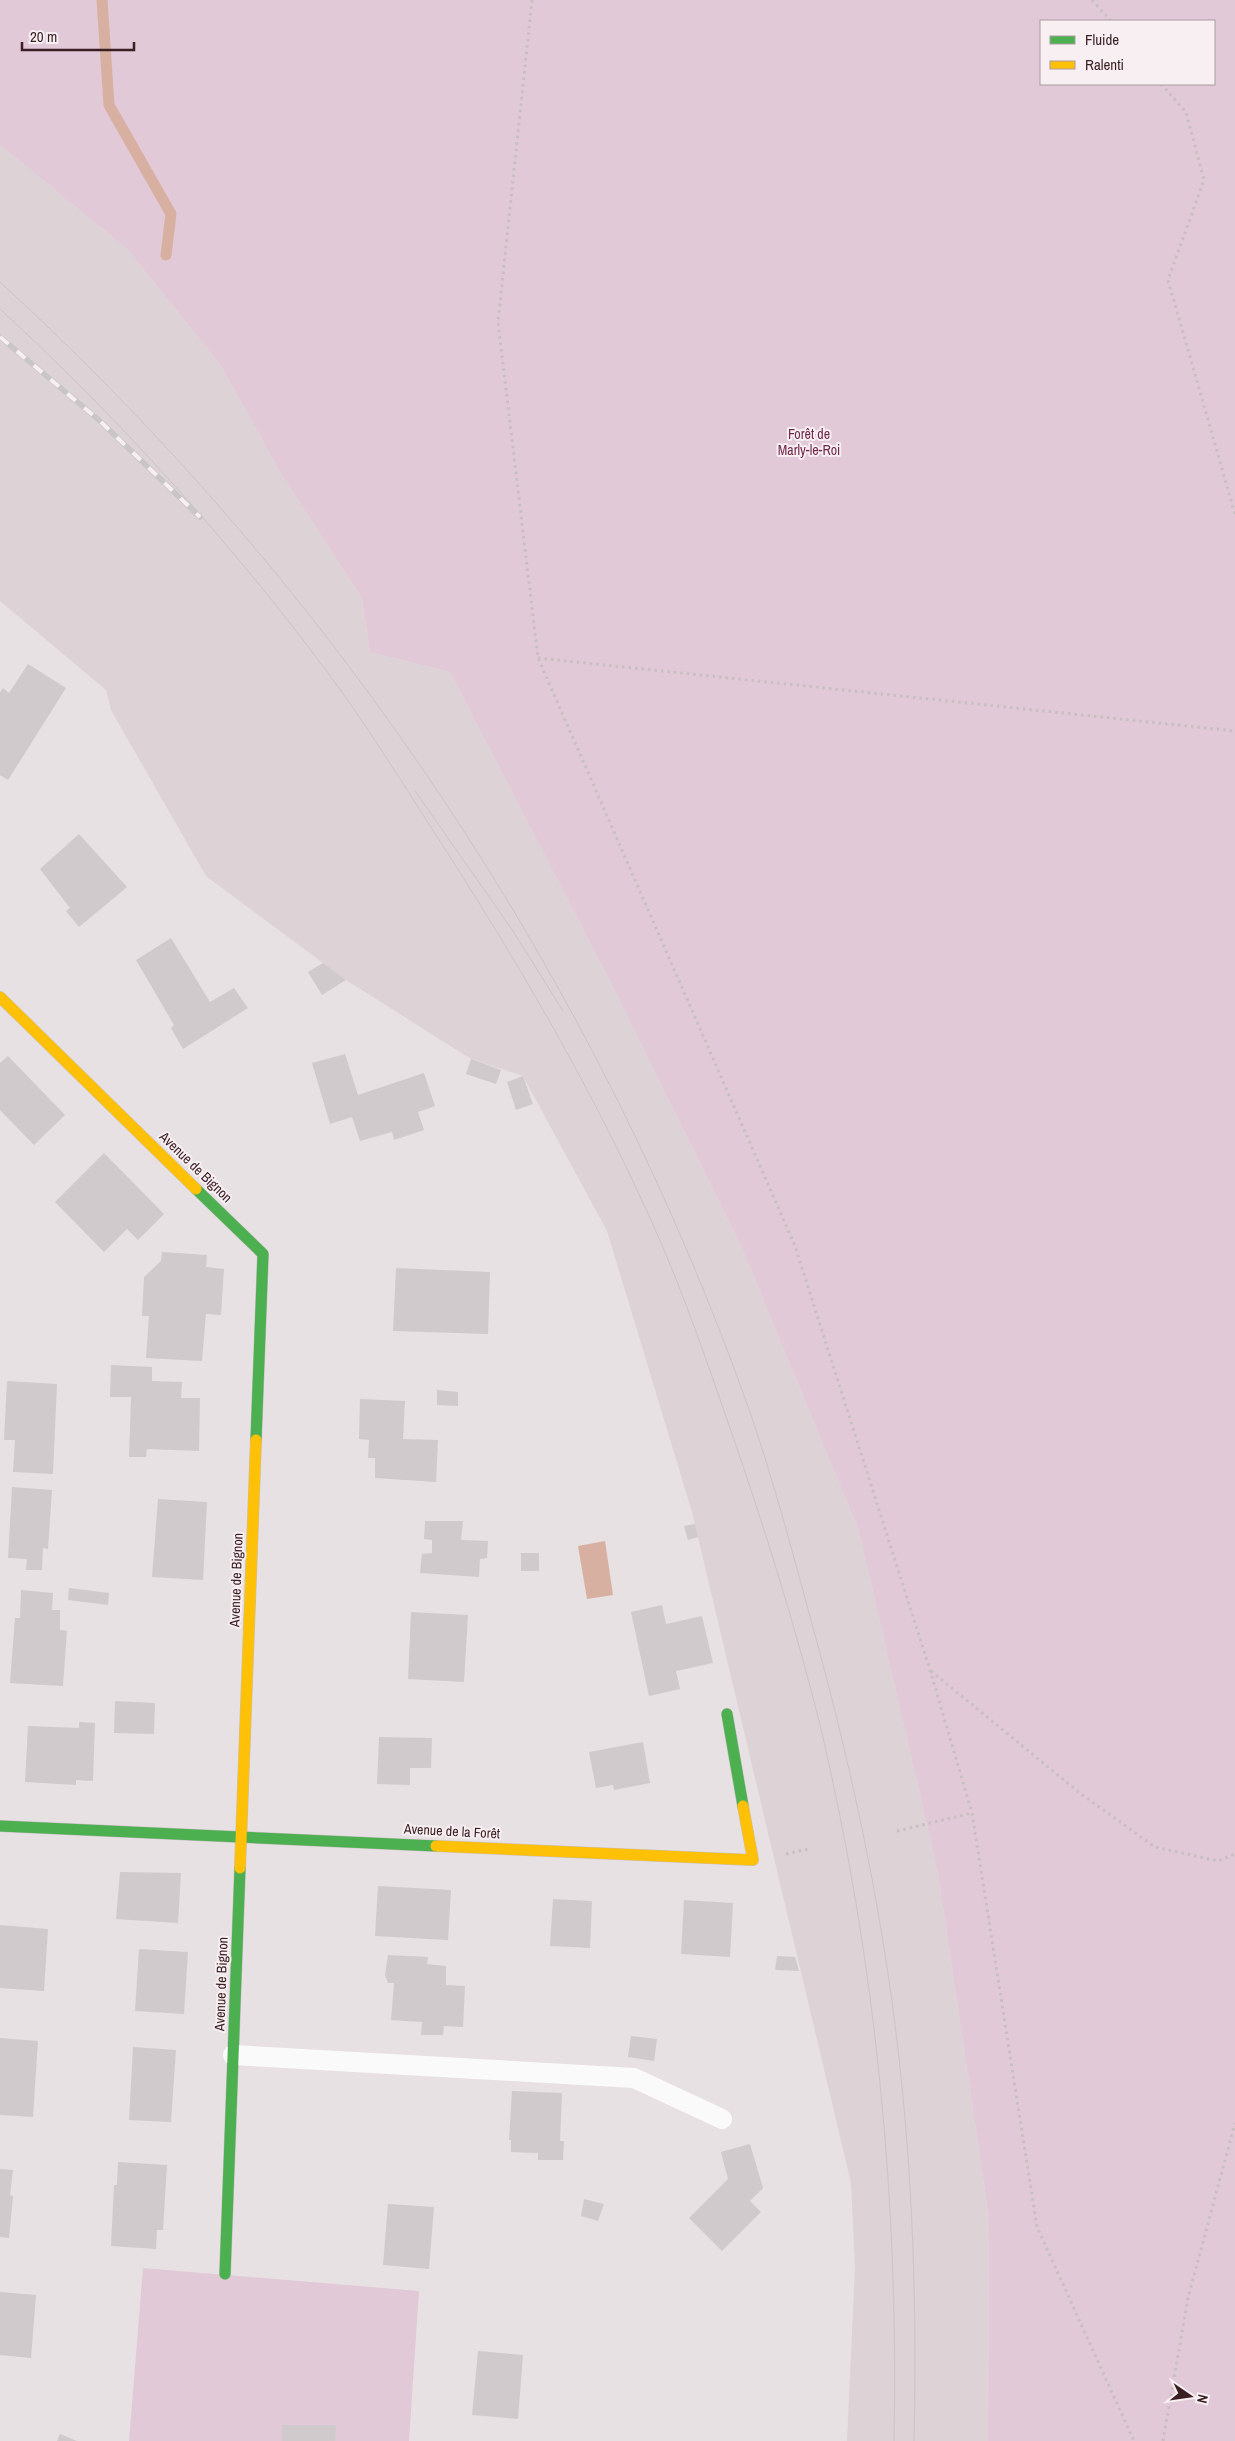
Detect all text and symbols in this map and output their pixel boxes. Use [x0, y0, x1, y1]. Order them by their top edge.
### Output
scale bar [22, 20, 135, 52]
legend [1040, 20, 1215, 85]
text: 20 m [30, 26, 57, 47]
text: Fluide [1085, 29, 1119, 50]
text: Ralenti [1085, 54, 1124, 75]
park label: Forêt de Marly-le-Roi [778, 425, 840, 459]
street label: Avenue de Bignon [155, 1127, 236, 1206]
street label: Avenue de Bignon [225, 1533, 247, 1628]
street label: Avenue de la Forêt [402, 1819, 501, 1843]
street label: Avenue de Bignon [210, 1937, 232, 2032]
north arrow [1165, 2371, 1215, 2421]
text: N [1193, 2393, 1212, 2405]

